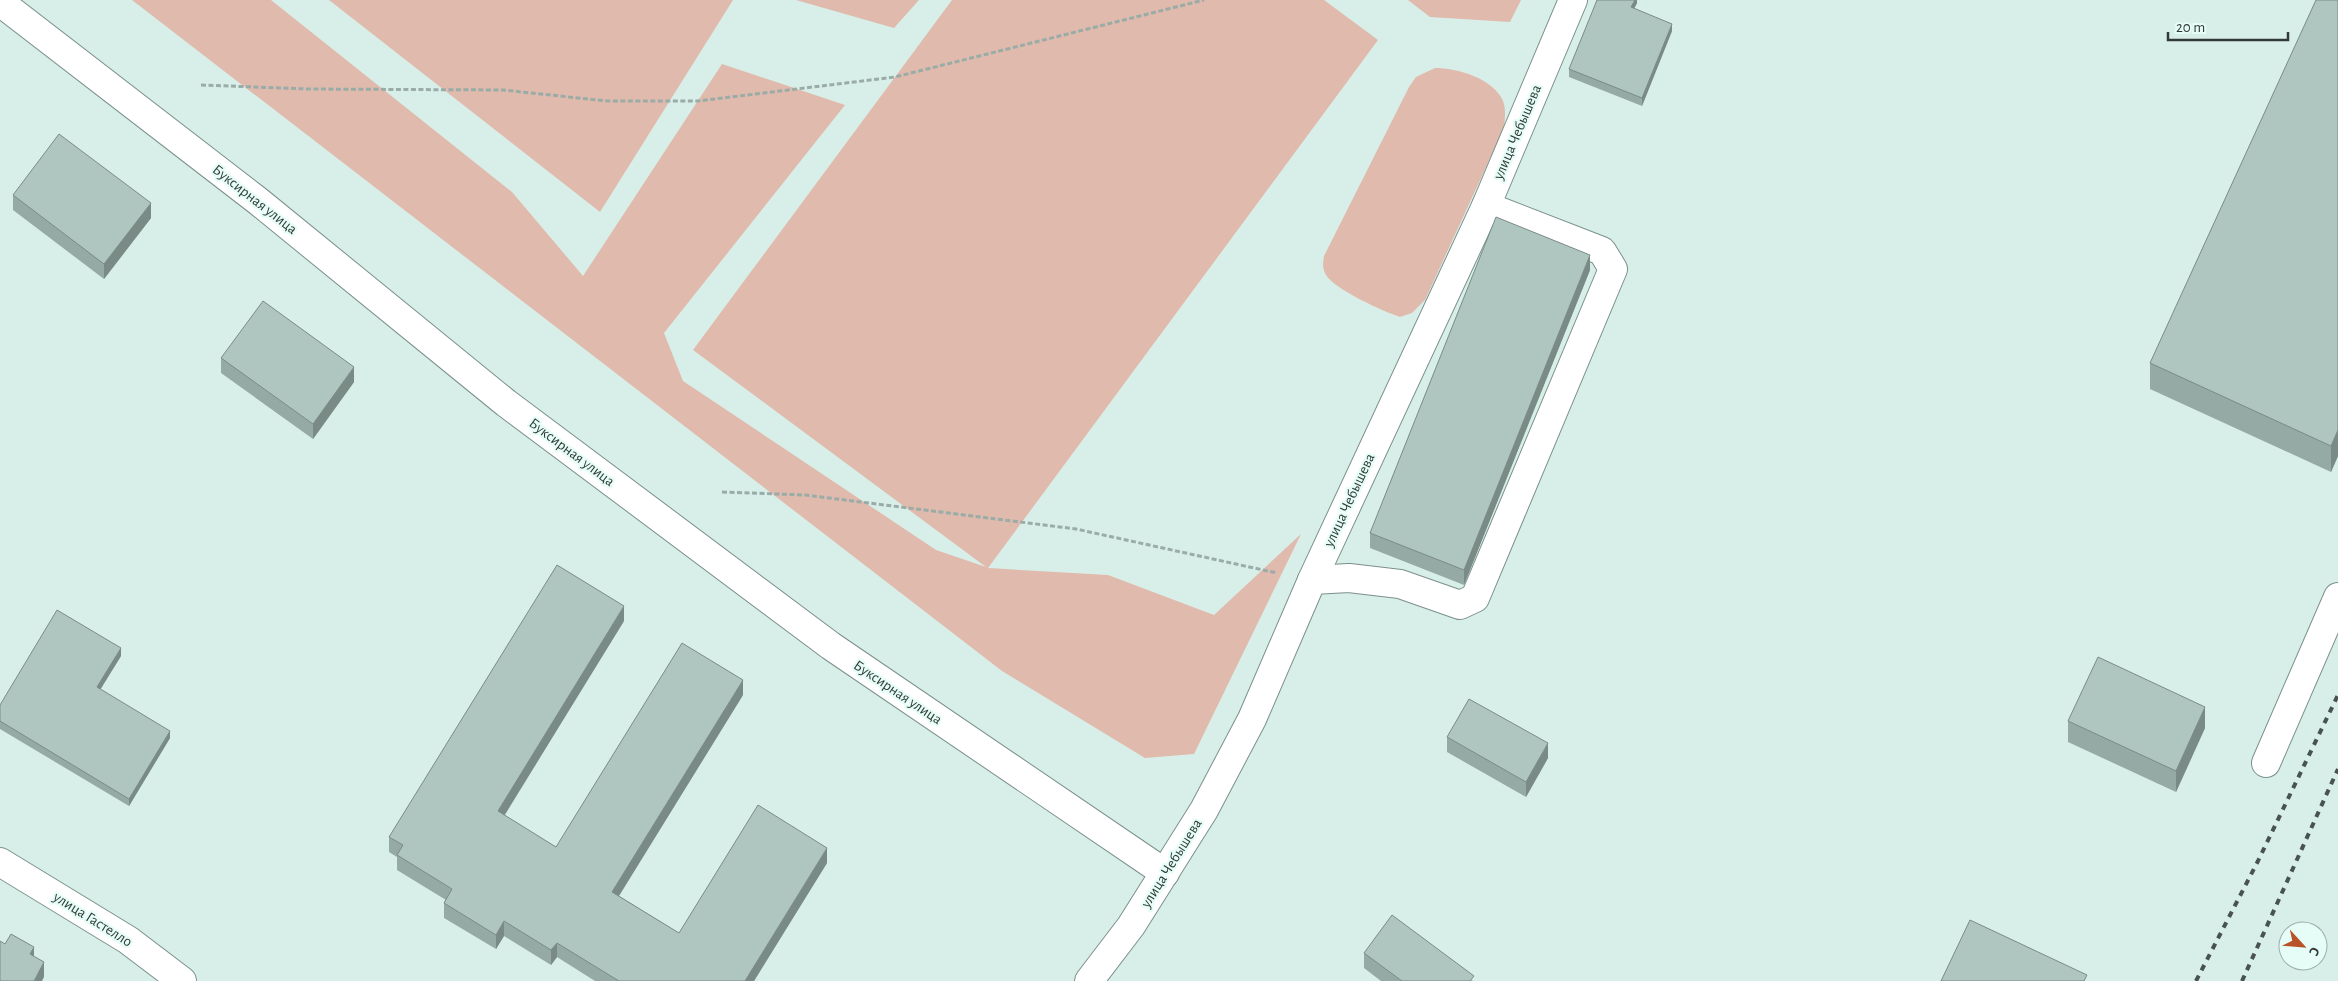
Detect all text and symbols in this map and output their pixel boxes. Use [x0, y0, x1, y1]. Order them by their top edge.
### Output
scale bar [2168, 10, 2288, 42]
text: 20 m [2176, 20, 2205, 35]
street label: улица Чебышева [1490, 82, 1544, 183]
street label: Буксирная улица [210, 162, 300, 237]
street label: Буксирная улица [526, 415, 617, 489]
street label: улица Чебышева [1321, 451, 1378, 550]
street label: Буксирная улица [851, 657, 945, 727]
street label: улица Чебышева [1138, 816, 1205, 911]
street label: улица Гастелло [50, 889, 135, 950]
north arrow [2278, 921, 2328, 971]
text: С [2306, 945, 2322, 958]

